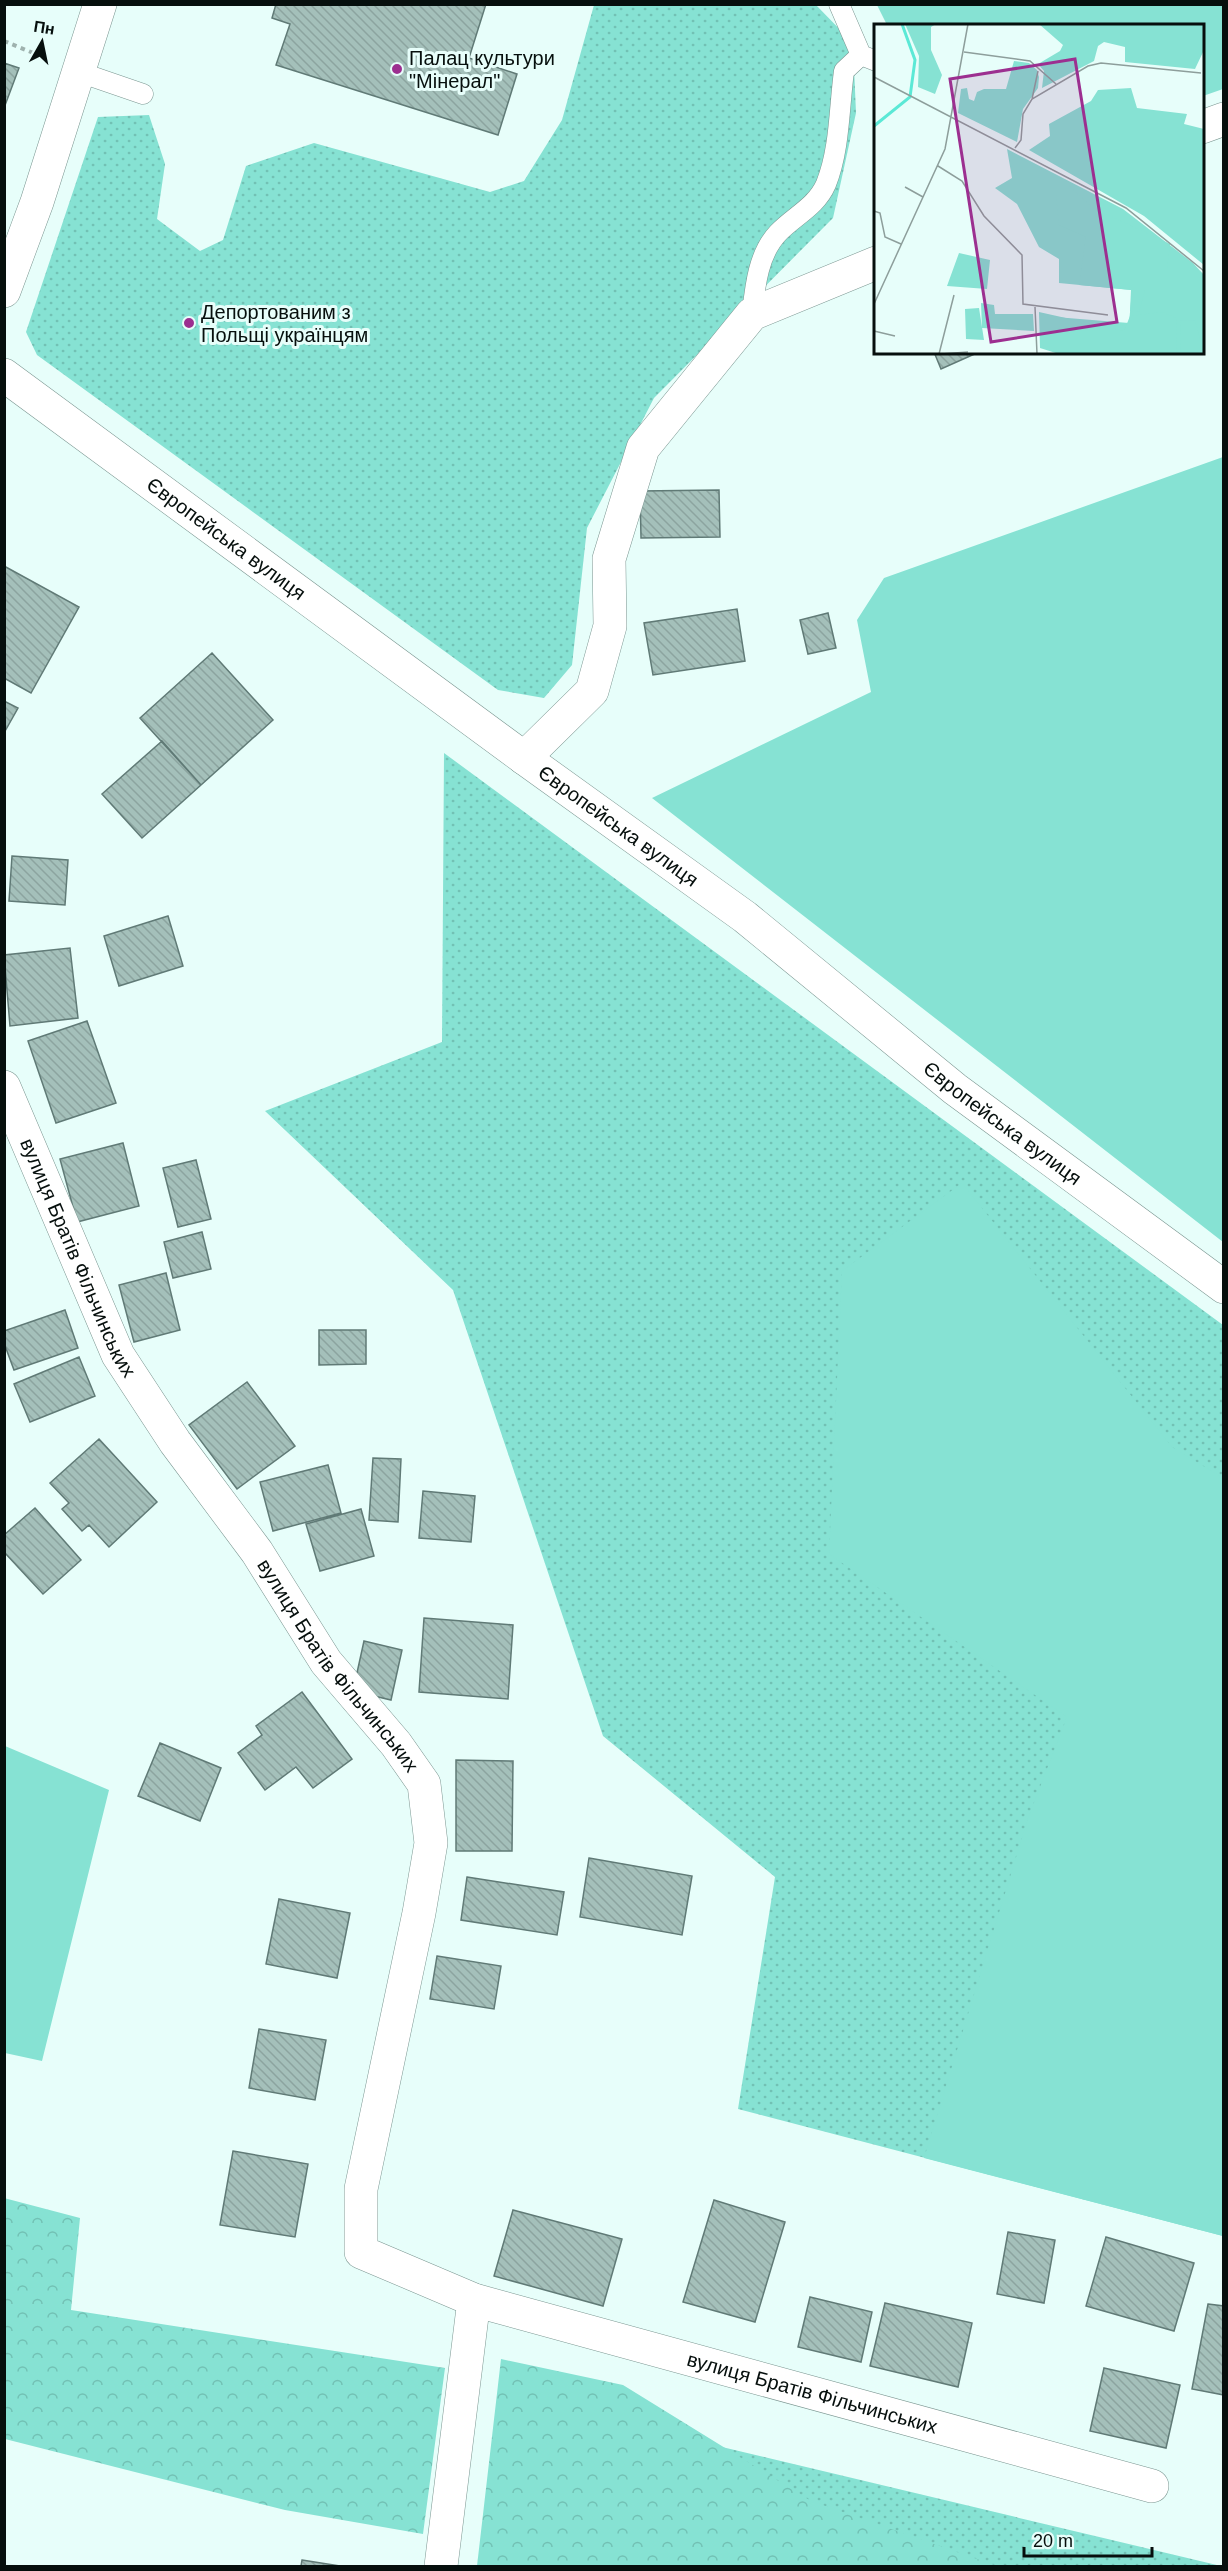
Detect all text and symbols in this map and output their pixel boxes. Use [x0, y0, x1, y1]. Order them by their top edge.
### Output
north arrow [12, 12, 72, 72]
text: Пн [32, 18, 56, 38]
inset map [874, 24, 1204, 354]
place label: Палац культури "Мінерал" [409, 47, 555, 92]
marker: Палац культури "Мінерал" [390, 62, 404, 76]
place label: Депортованим з Польщі українцям [201, 301, 368, 346]
marker: Депортованим з Польщі українцям [182, 316, 196, 330]
street label: Європейська вулиця [143, 473, 310, 604]
street label: Європейська вулиця [534, 761, 702, 891]
street label: Європейська вулиця [919, 1057, 1086, 1189]
street label: вулиця Братів Фільчинських [16, 1135, 140, 1381]
street label: вулиця Братів Фільчинських [253, 1555, 423, 1776]
street label: вулиця Братів Фільчинських [685, 2348, 940, 2438]
scale bar [1024, 2520, 1152, 2558]
text: 20 m [1033, 2531, 1073, 2551]

